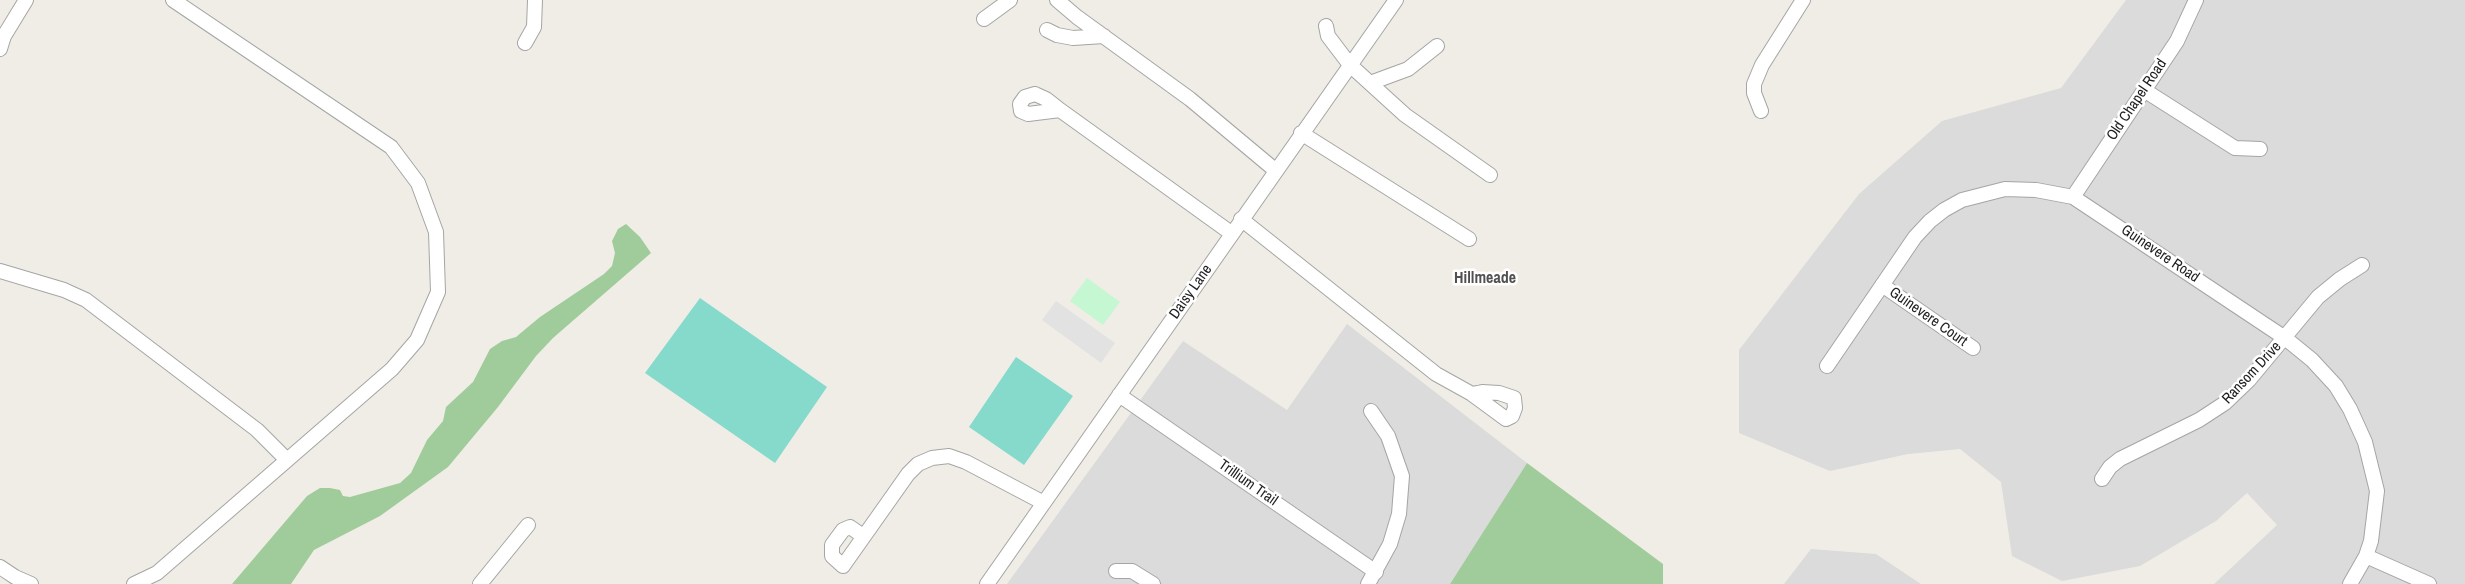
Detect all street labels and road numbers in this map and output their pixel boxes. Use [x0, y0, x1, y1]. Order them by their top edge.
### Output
street label: Old Chapel Road [2103, 56, 2171, 144]
street label: Guinevere Road [2118, 221, 2202, 287]
street label: Daisy Lane [1166, 261, 1216, 323]
street label: Guinevere Court [1886, 284, 1970, 350]
street label: Ransom Drive [2219, 338, 2285, 408]
street label: Trillium Trail [1215, 456, 1281, 510]

